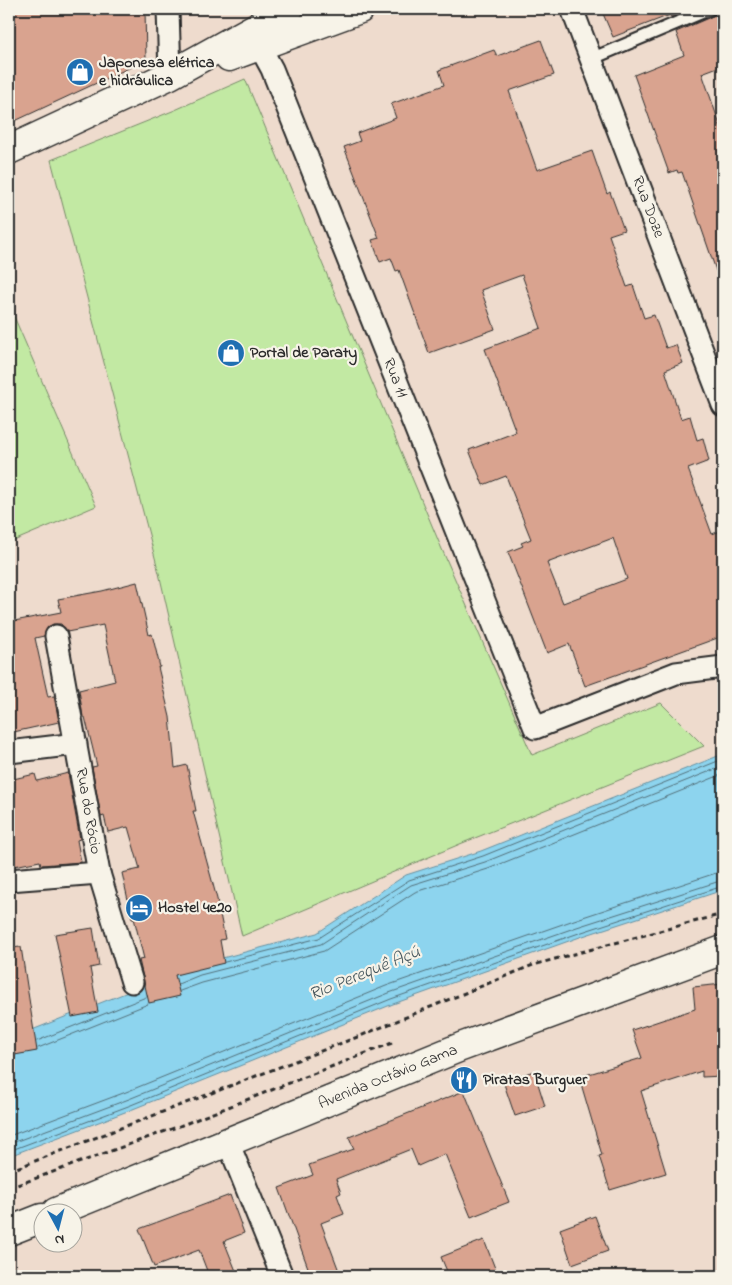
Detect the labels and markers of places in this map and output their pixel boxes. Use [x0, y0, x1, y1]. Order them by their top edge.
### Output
place label: Japonesa elétrica e hidráulica [99, 51, 215, 93]
shop icon: Japonesa elétrica e hidráulica [65, 57, 95, 87]
shop icon: Portal de Paraty [216, 338, 246, 368]
place label: Portal de Paraty [250, 341, 357, 366]
hotel icon: Hostel 4e20 [124, 893, 154, 923]
place label: Hostel 4e20 [158, 896, 232, 920]
restaurant icon: Piratas Burguer [449, 1065, 479, 1095]
place label: Piratas Burguer [483, 1068, 588, 1093]

